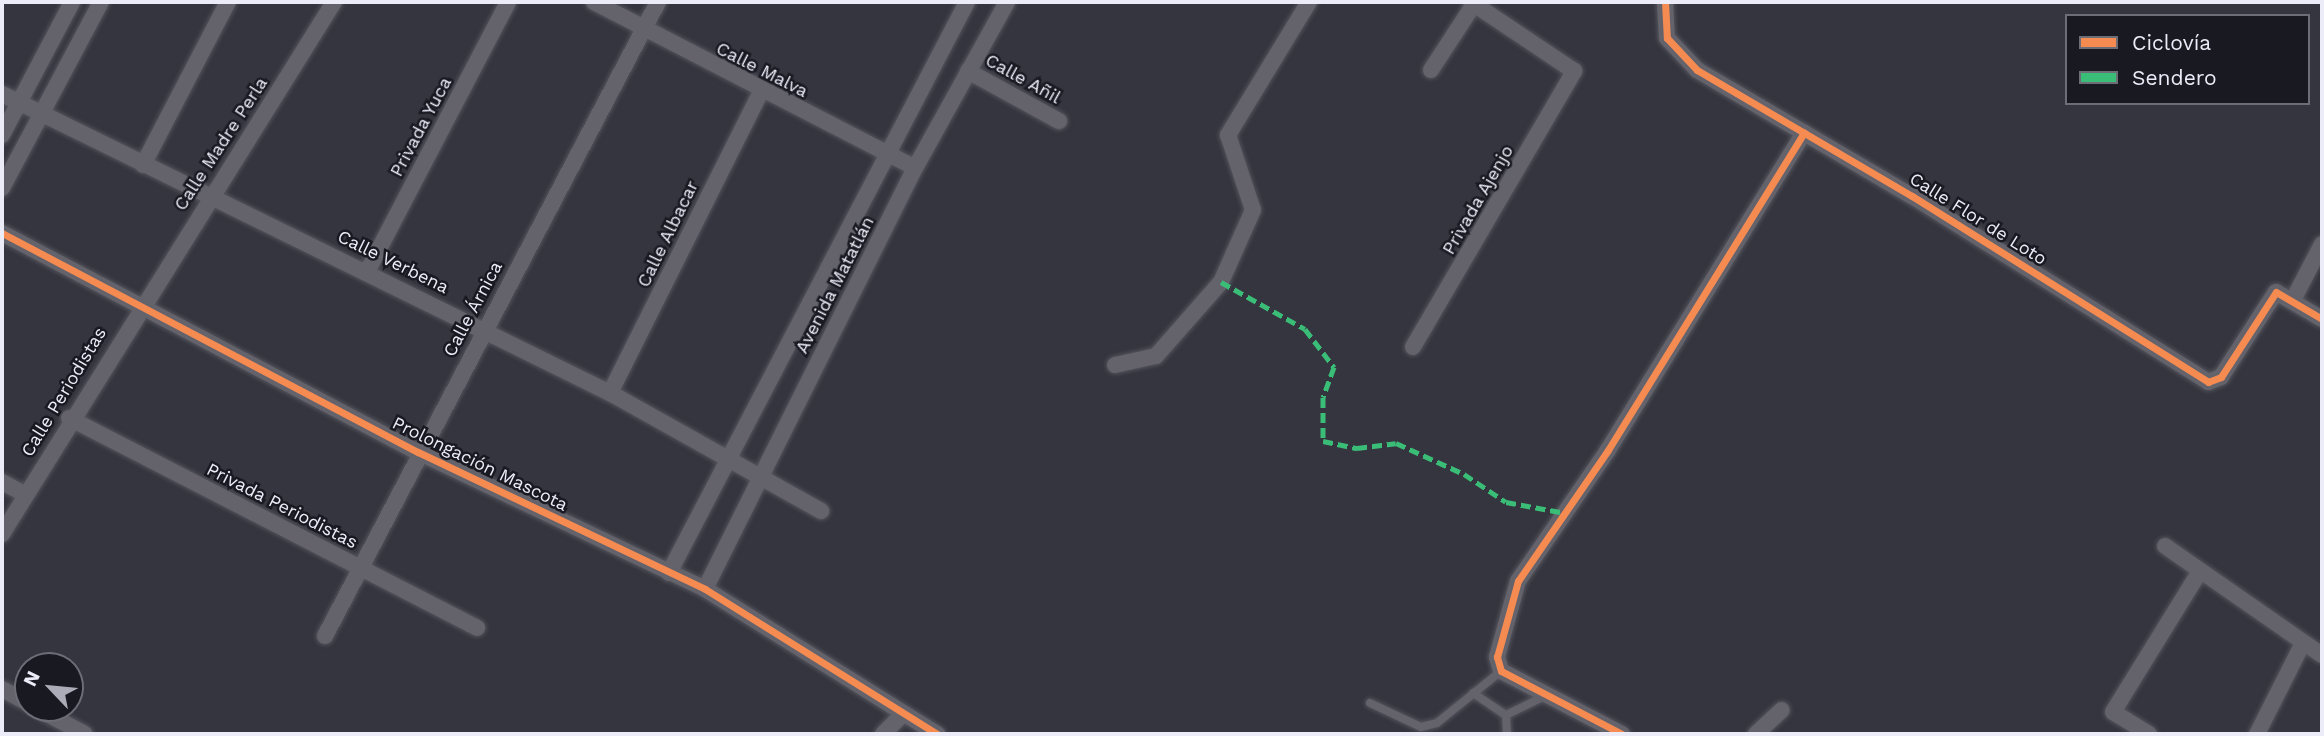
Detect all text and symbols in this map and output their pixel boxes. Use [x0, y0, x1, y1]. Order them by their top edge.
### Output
legend [2065, 14, 2310, 105]
text: Ciclovía [2132, 30, 2211, 55]
street label: Calle Malva [713, 38, 811, 102]
street label: Calle Añil [981, 49, 1065, 109]
text: Sendero [2132, 65, 2217, 90]
street label: Calle Madre Perla [170, 73, 272, 215]
street label: Privada Yuca [385, 73, 457, 181]
street label: Privada Ajenjo [1438, 141, 1518, 259]
street label: Calle Flor de Loto [1905, 168, 2051, 270]
street label: Calle Albacar [633, 177, 703, 291]
street label: Avenida Matatlán [791, 213, 879, 357]
street label: Calle Verbena [334, 226, 452, 298]
street label: Calle Árnica [439, 257, 507, 361]
street label: Calle Periodistas [17, 323, 111, 461]
street label: Prolongación Mascota [389, 412, 571, 516]
street label: Privada Periodistas [203, 458, 361, 554]
north arrow [14, 652, 84, 722]
text: N [18, 667, 45, 690]

